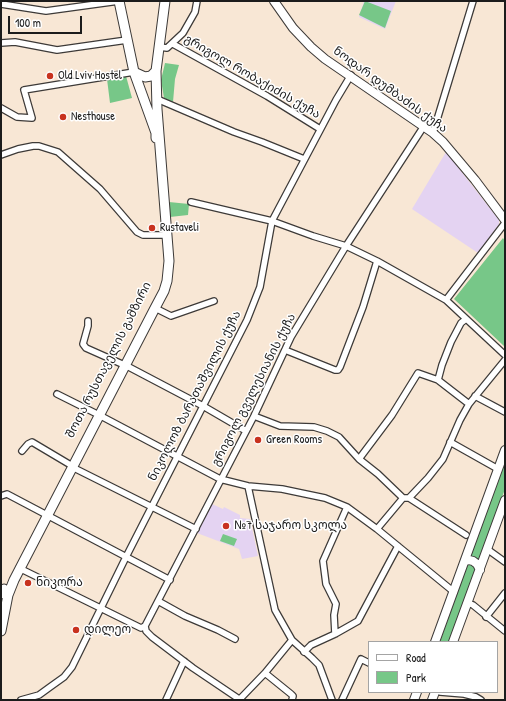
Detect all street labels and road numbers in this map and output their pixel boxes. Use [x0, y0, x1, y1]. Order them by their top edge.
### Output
street label: გრიგოლ რობაქიძის ქუჩა [181, 32, 323, 122]
street label: ნოდარ დუმბაძის ქუჩა [330, 44, 450, 136]
street label: შოთა რუსთაველის გამზირი [63, 280, 155, 440]
street label: ნიკოლოზ ბარათაშვილის ქუჩა [146, 308, 244, 484]
street label: გრიგოლ გველესიანის ქუჩა [209, 311, 299, 469]

